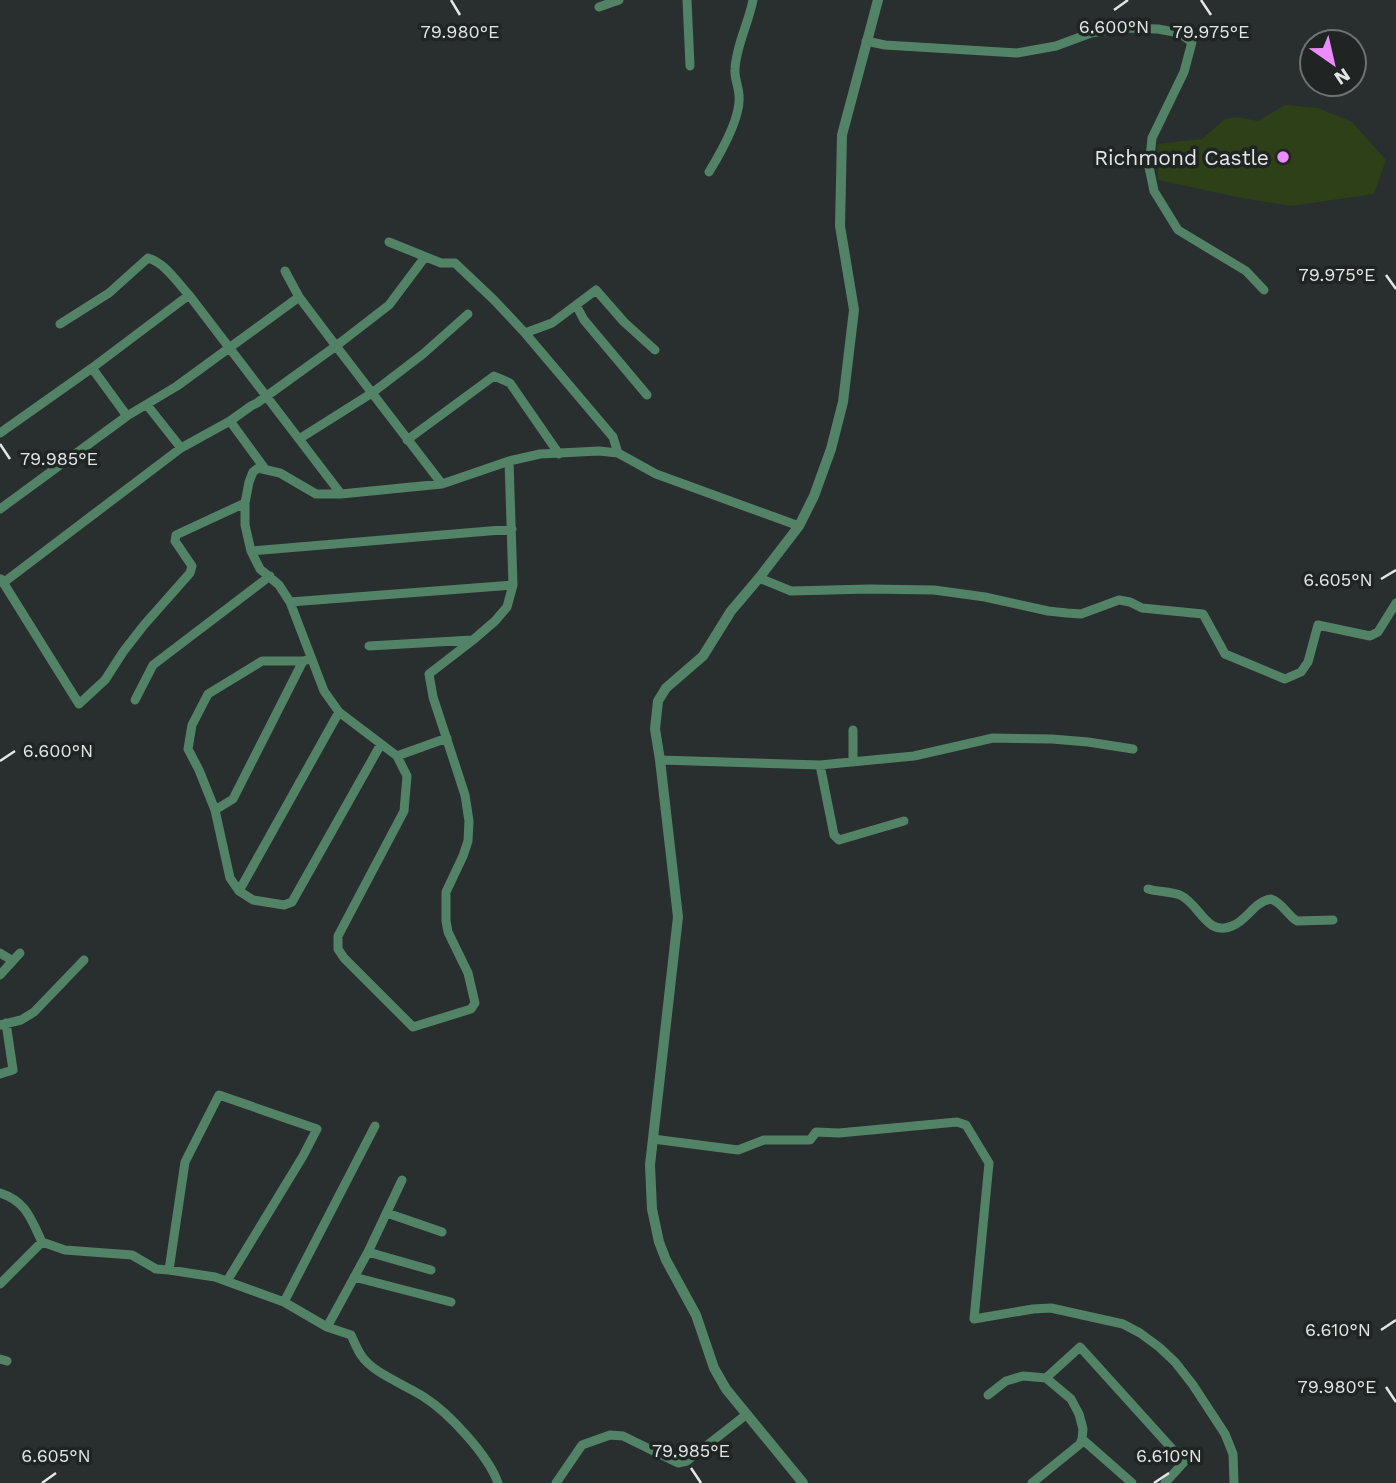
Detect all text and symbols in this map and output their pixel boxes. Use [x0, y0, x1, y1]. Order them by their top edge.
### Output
text: 6.600°N [1079, 16, 1149, 37]
text: 79.980°E [421, 21, 499, 42]
text: 79.975°E [1173, 21, 1249, 42]
north arrow [1298, 28, 1368, 98]
text: N [1330, 63, 1354, 90]
place label: Richmond Castle [1094, 145, 1269, 170]
marker: Richmond Castle [1275, 149, 1291, 165]
text: 79.975°E [1299, 264, 1375, 285]
text: 79.985°E [20, 448, 98, 469]
text: 6.605°N [1303, 569, 1373, 590]
text: 6.600°N [23, 740, 93, 761]
text: 6.610°N [1305, 1319, 1371, 1340]
text: 79.980°E [1298, 1376, 1376, 1397]
text: 79.985°E [652, 1440, 730, 1461]
text: 6.605°N [21, 1445, 91, 1466]
text: 6.610°N [1136, 1445, 1202, 1466]

